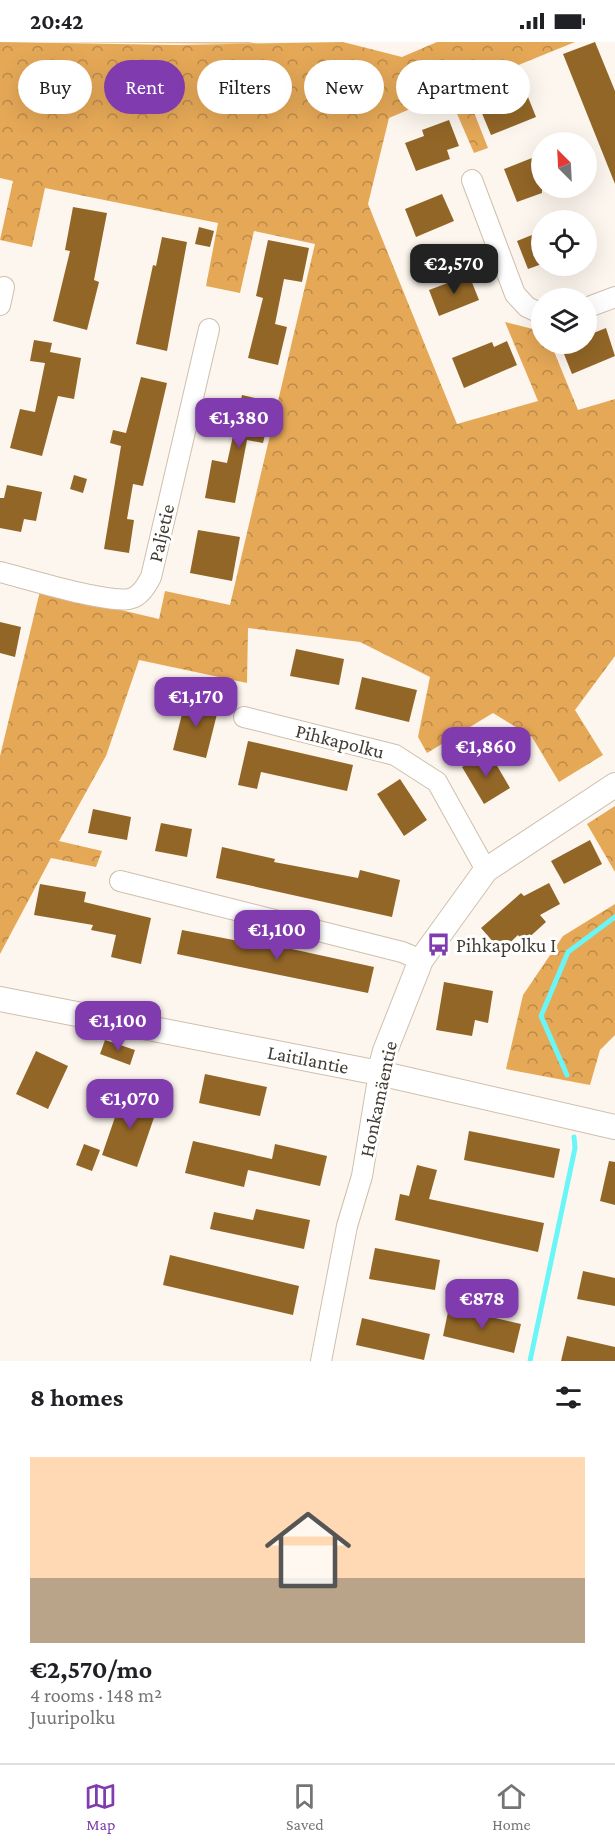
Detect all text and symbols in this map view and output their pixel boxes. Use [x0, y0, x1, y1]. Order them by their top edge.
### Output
text: 20:42 [30, 9, 84, 34]
chip: Buy [18, 60, 92, 114]
chip: Rent [104, 60, 185, 114]
chip: Filters [197, 60, 292, 114]
chip: New [304, 60, 384, 114]
chip: Apartment [396, 60, 530, 114]
north arrow [531, 132, 597, 198]
map controls [531, 132, 597, 354]
button: locate [531, 210, 597, 276]
pin: €2,570 [405, 244, 503, 295]
text: €2,570 [424, 252, 484, 274]
button: layers [531, 288, 597, 354]
pin: €1,380 [190, 398, 288, 449]
text: €1,380 [209, 406, 269, 428]
street label: Paljetie [144, 502, 179, 564]
pin: €1,170 [147, 677, 245, 728]
text: €1,170 [168, 685, 224, 707]
street label: Pihkapolku [293, 719, 387, 764]
pin: €1,860 [437, 727, 535, 778]
text: €1,860 [456, 735, 516, 757]
pin: €1,100 [228, 910, 326, 961]
text: €1,100 [248, 918, 306, 940]
bus stop icon: Pihkapolku I [425, 932, 451, 958]
place label: Pihkapolku I [456, 934, 556, 957]
pin: €1,100 [69, 1001, 167, 1052]
text: €1,100 [89, 1009, 147, 1031]
street label: Honkamäentie [355, 1039, 401, 1159]
street label: Laitilantie [266, 1040, 351, 1078]
pin: €1,070 [81, 1079, 179, 1130]
text: €1,070 [100, 1087, 160, 1109]
pin: €878 [446, 1279, 518, 1330]
text: €878 [459, 1287, 505, 1309]
icon: filters [552, 1381, 585, 1414]
text: 8 homes [30, 1383, 123, 1412]
icon: home [254, 1496, 362, 1604]
text: €2,570/mo [30, 1655, 152, 1684]
text: 4 rooms · 148 m² [30, 1684, 162, 1706]
text: Juuripolku [30, 1706, 115, 1728]
tab: Map [84, 1780, 117, 1833]
tab: Saved [286, 1780, 324, 1833]
tab: Home [492, 1780, 531, 1833]

